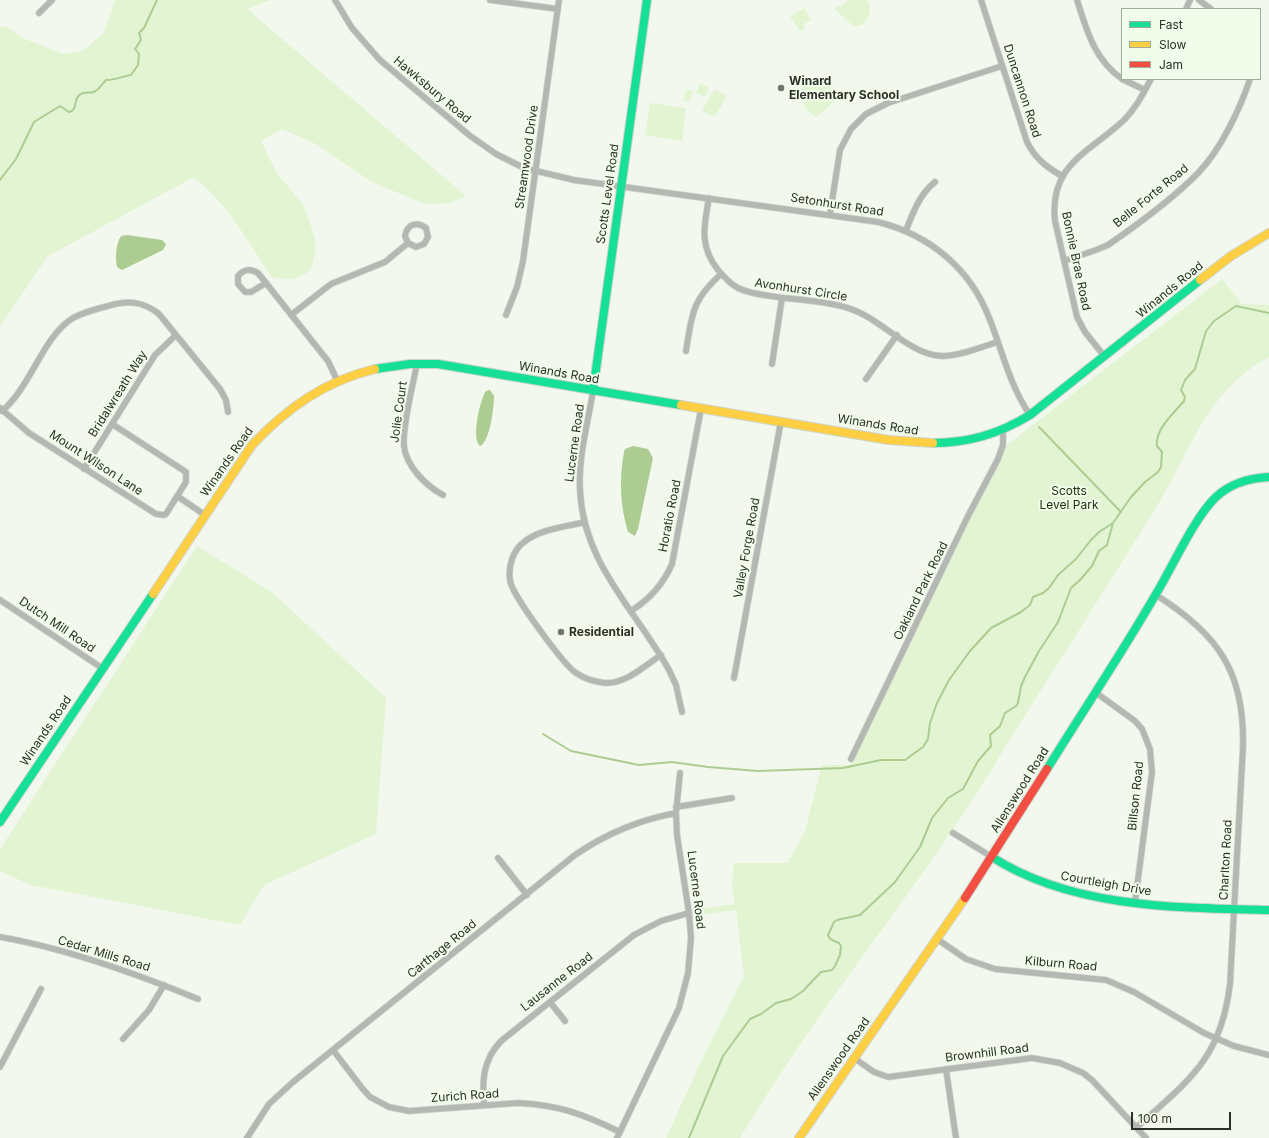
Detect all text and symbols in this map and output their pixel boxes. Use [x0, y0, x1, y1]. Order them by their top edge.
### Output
legend [1121, 8, 1261, 80]
text: Fast [1159, 17, 1183, 32]
text: Slow [1159, 37, 1186, 52]
street label: Duncannon Road [1000, 42, 1044, 140]
street label: Hawksbury Road [390, 53, 474, 127]
text: Jam [1159, 57, 1183, 72]
place label: Winard Elementary School [789, 74, 899, 102]
marker: Winard Elementary School [776, 83, 786, 93]
street label: Streamwood Drive [513, 104, 541, 210]
street label: Scotts Level Road [594, 143, 622, 245]
street label: Belle Forte Road [1110, 161, 1192, 231]
street label: Setonhurst Road [789, 191, 885, 219]
street label: Bonnie Brae Road [1058, 210, 1094, 312]
street label: Winands Road [1134, 259, 1206, 321]
street label: Avonhurst Circle [754, 276, 848, 304]
street label: Bridalwreath Way [86, 348, 150, 440]
street label: Winands Road [518, 359, 600, 387]
street label: Jolie Court [388, 380, 410, 444]
street label: Lucerne Road [562, 403, 588, 483]
street label: Winands Road [837, 412, 919, 438]
street label: Winands Road [198, 424, 256, 500]
street label: Mount Wilson Lane [46, 427, 146, 499]
street label: Horatio Road [656, 478, 684, 554]
park label: Scotts Level Park [1039, 484, 1099, 512]
street label: Valley Forge Road [731, 497, 763, 599]
street label: Oakland Park Road [891, 539, 951, 643]
street label: Dutch Mill Road [16, 594, 98, 656]
place label: Residential [569, 625, 634, 639]
marker: Residential [556, 627, 566, 637]
street label: Winands Road [17, 693, 75, 769]
street label: Allenswood Road [988, 745, 1052, 835]
street label: Billson Road [1125, 761, 1147, 831]
street label: Charlton Road [1217, 819, 1235, 901]
street label: Lucerne Road [684, 850, 708, 930]
street label: Courtleigh Drive [1059, 869, 1153, 899]
street label: Carthage Road [405, 917, 479, 981]
street label: Cedar Mills Road [56, 933, 152, 975]
street label: Lausanne Road [518, 949, 596, 1015]
street label: Kilburn Road [1024, 954, 1098, 974]
street label: Allenswood Road [805, 1015, 873, 1103]
street label: Brownhill Road [944, 1041, 1030, 1065]
street label: Zurich Road [430, 1086, 500, 1106]
scale bar [1133, 1104, 1233, 1130]
text: 100 m [1138, 1111, 1172, 1126]

